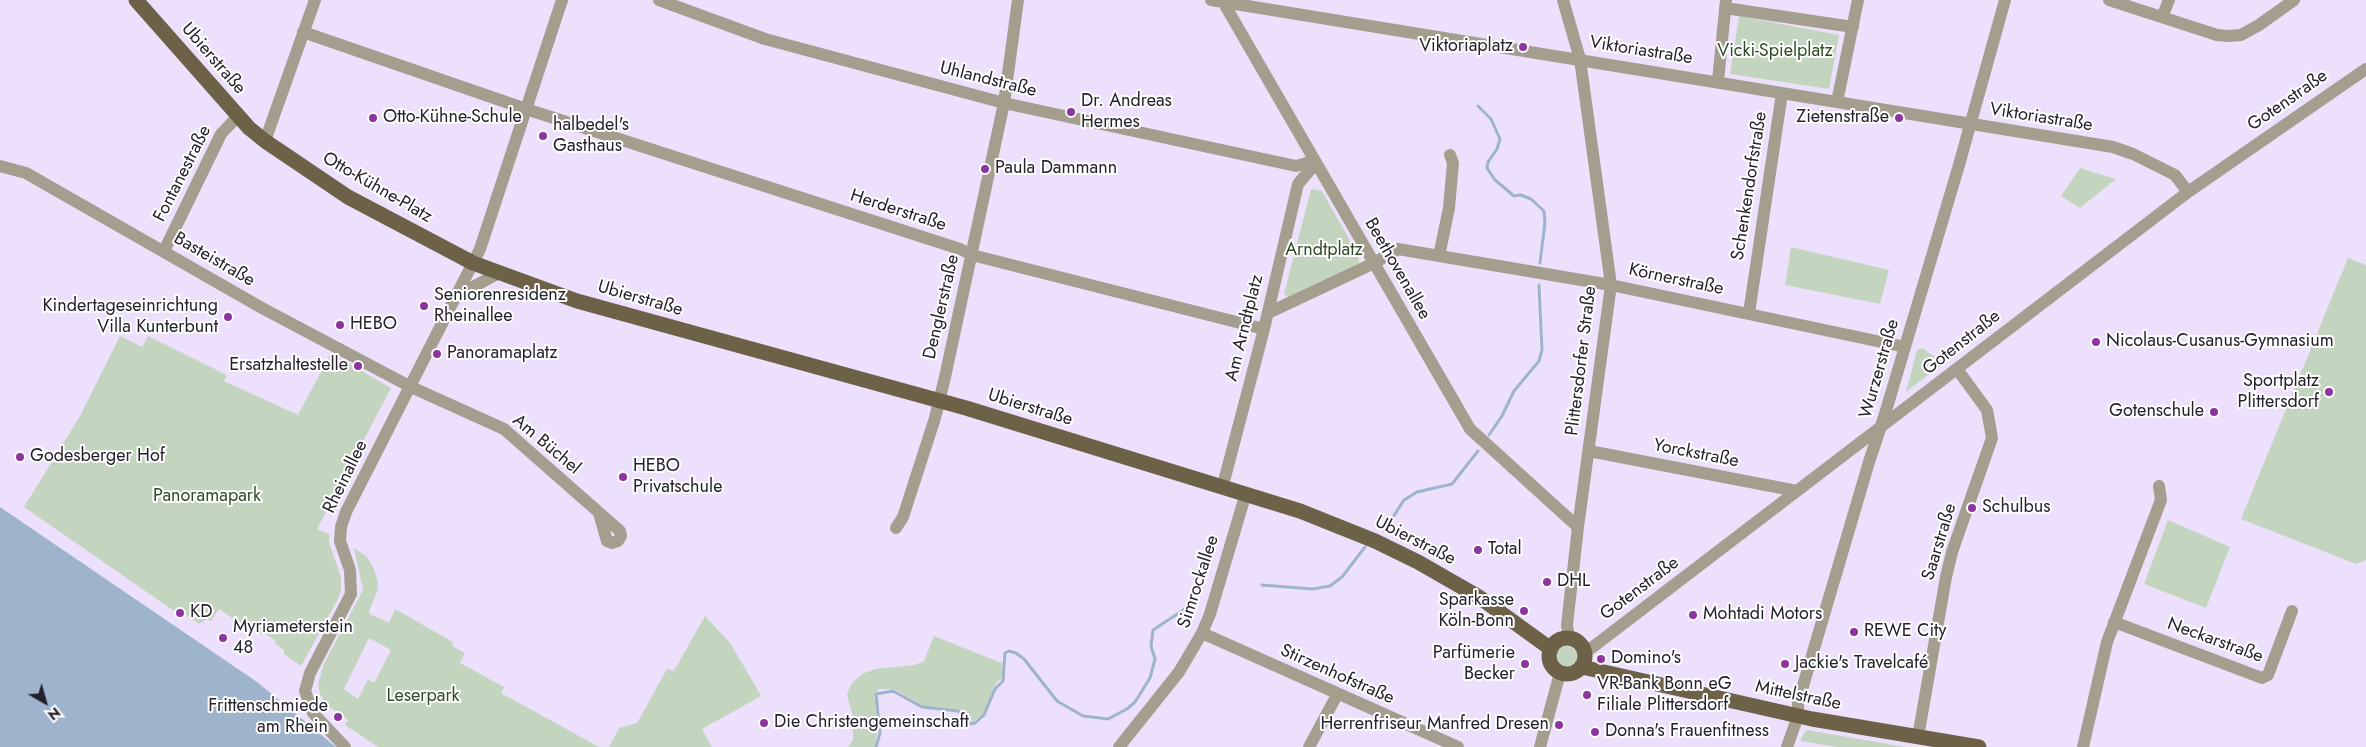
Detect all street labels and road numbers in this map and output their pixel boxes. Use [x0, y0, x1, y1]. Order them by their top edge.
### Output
street label: Ubierstraße [176, 19, 250, 99]
street label: Viktoriastraße [1588, 32, 1694, 70]
street label: Uhlandstraße [937, 58, 1039, 102]
street label: Gotenstraße [2244, 66, 2332, 136]
street label: Viktoriastraße [1988, 99, 2094, 137]
street label: Schenkendorfstraße [1728, 110, 1772, 262]
street label: Fontanestraße [149, 122, 217, 226]
street label: Otto-Kühne-Platz [318, 148, 436, 228]
street label: Herderstraße [847, 185, 949, 237]
street label: Beethovenallee [1359, 214, 1435, 324]
street label: Basteistraße [170, 228, 258, 292]
street label: Denglerstraße [919, 253, 965, 361]
street label: Körnerstraße [1627, 259, 1725, 301]
street label: Am Arndtplatz [1221, 272, 1269, 384]
street label: Ubierstraße [595, 277, 685, 321]
street label: Plittersdorfer Straße [1562, 285, 1602, 437]
street label: Gotenstraße [1919, 306, 2005, 380]
street label: Wurzerstraße [1856, 317, 1904, 421]
street label: Ubierstraße [985, 385, 1075, 431]
street label: Am Büchel [508, 410, 584, 480]
street label: Yorckstraße [1652, 435, 1740, 473]
street label: Rheinallee [319, 437, 373, 517]
street label: Saarstraße [1918, 501, 1962, 583]
street label: Ubierstraße [1371, 512, 1459, 570]
street label: Simrockallee [1174, 533, 1224, 631]
street label: Gotenstraße [1596, 552, 1684, 626]
street label: Neckarstraße [2164, 614, 2266, 668]
street label: Stirzenhofstraße [1277, 640, 1397, 710]
street label: Mittelstraße [1753, 676, 1843, 716]

